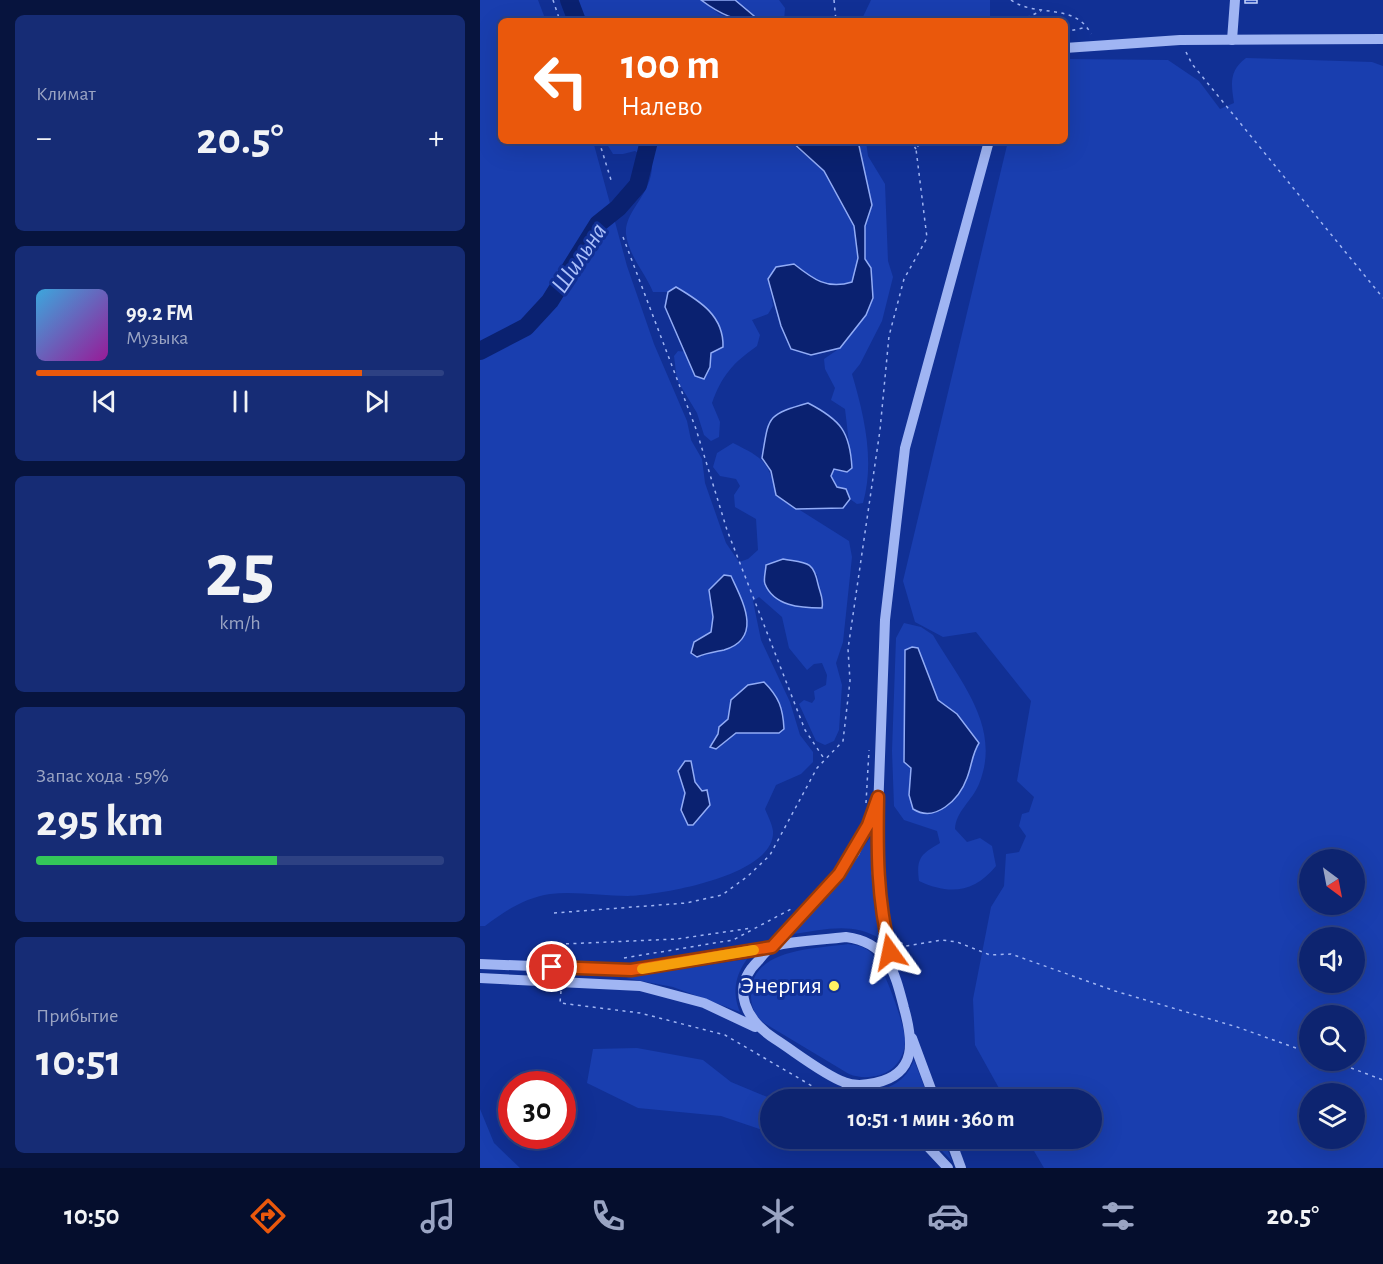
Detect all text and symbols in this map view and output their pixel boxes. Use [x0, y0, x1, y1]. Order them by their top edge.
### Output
icon: left [522, 42, 600, 120]
text: 100 m [621, 44, 720, 86]
text: Климат [36, 84, 96, 104]
text: Налево [621, 93, 703, 120]
text: 20.5° [196, 117, 284, 162]
text: − [36, 122, 52, 155]
text: + [428, 122, 444, 155]
water label: Шильна [546, 218, 612, 298]
text: 99.2 FM [126, 302, 193, 324]
text: Музыка [126, 328, 188, 348]
icon: previous [88, 385, 121, 418]
icon: pause [224, 385, 257, 418]
icon: next [360, 385, 393, 418]
text: 25 [205, 533, 275, 611]
text: km/h [219, 613, 261, 633]
text: Запас хода · 59% [36, 766, 169, 786]
text: 295 km [36, 799, 164, 844]
north arrow [1299, 849, 1365, 915]
map controls [1299, 849, 1365, 1149]
position arrow [858, 920, 922, 984]
button: sound [1299, 927, 1365, 993]
pin [526, 941, 577, 992]
icon: arrive [535, 950, 568, 983]
place label: Энергия [740, 974, 822, 998]
marker: Энергия [827, 979, 841, 993]
button: search [1299, 1005, 1365, 1071]
text: Прибытие [36, 1006, 118, 1026]
text: 10:51 [36, 1039, 122, 1084]
speed limit sign: 30 [498, 1071, 576, 1149]
button: layers [1299, 1083, 1365, 1149]
text: 10:51 · 1 мин · 360 m [848, 1108, 1014, 1130]
icon: directions [247, 1195, 289, 1237]
icon: music [417, 1195, 459, 1237]
icon: phone [587, 1195, 629, 1237]
icon: climate [757, 1195, 799, 1237]
icon: car [927, 1195, 969, 1237]
icon: filters [1097, 1195, 1139, 1237]
text: 10:50 [64, 1202, 120, 1229]
text: 20.5° [1267, 1202, 1319, 1229]

